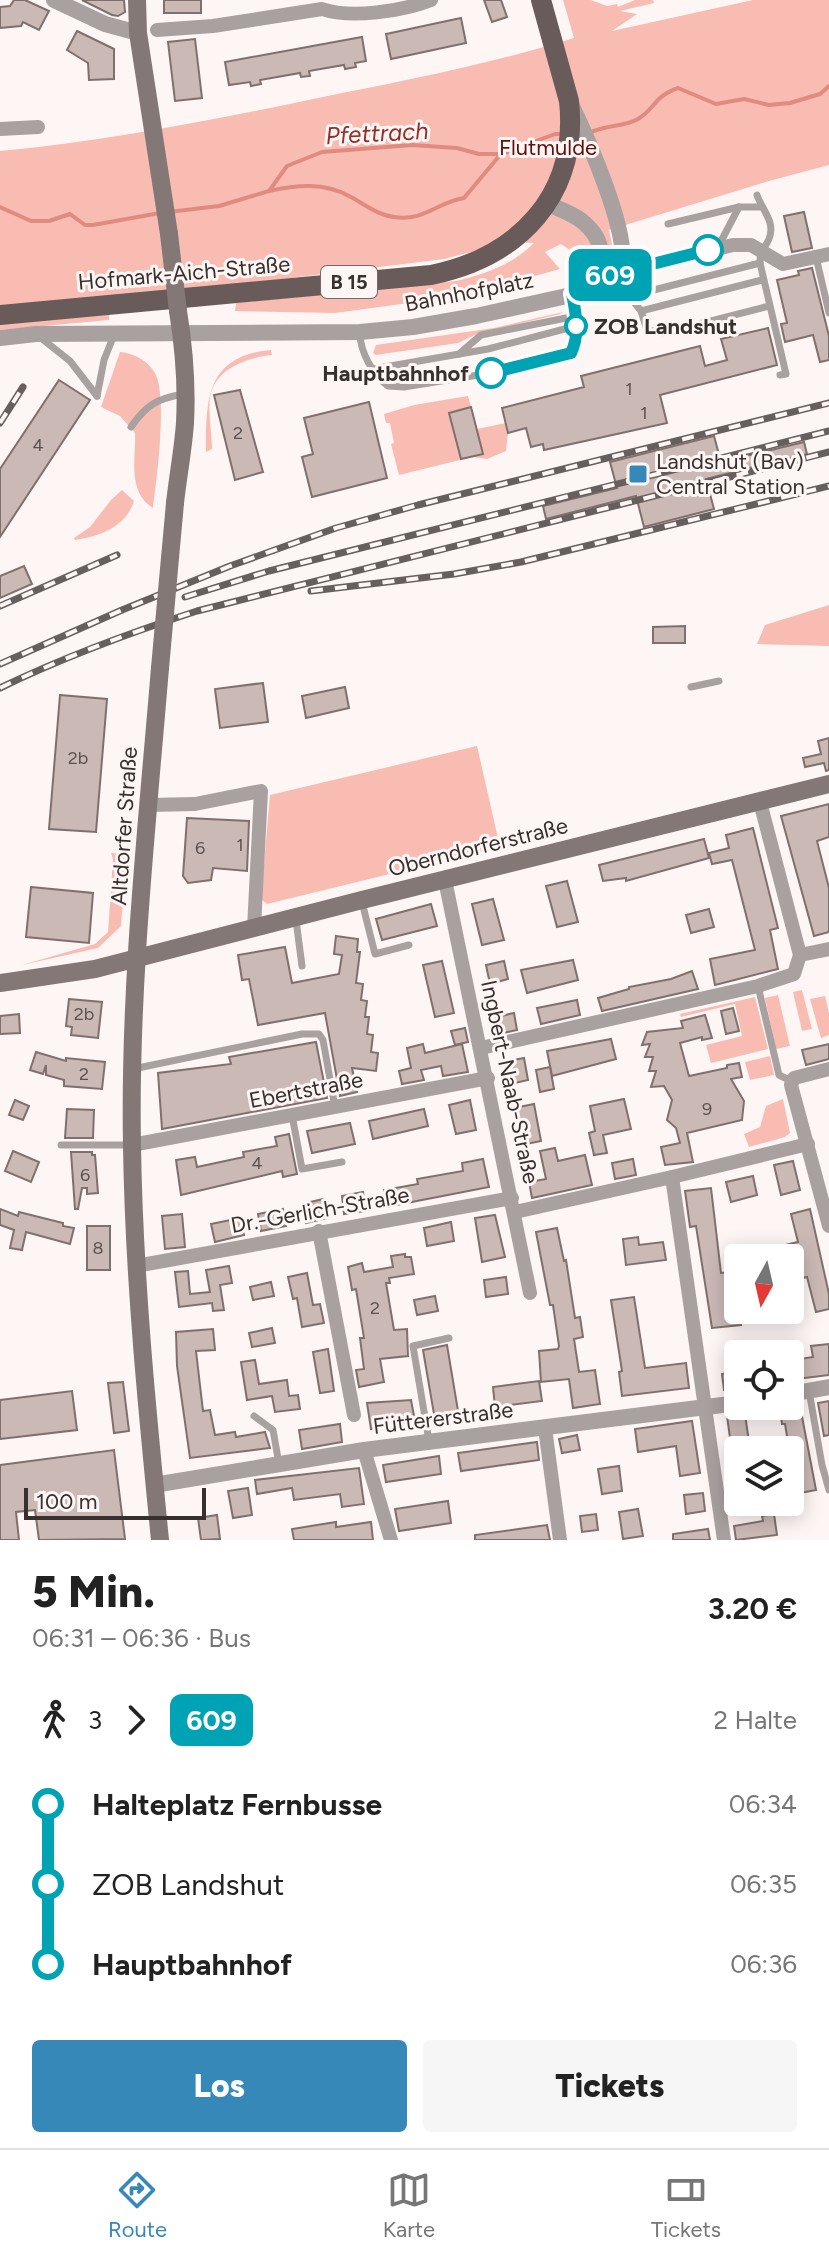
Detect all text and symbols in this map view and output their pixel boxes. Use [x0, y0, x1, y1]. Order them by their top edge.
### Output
water label: Pfettrach [325, 116, 429, 150]
park label: Flutmulde [499, 134, 597, 161]
unlabelled marker [693, 235, 723, 265]
line badge: 609 [564, 249, 656, 301]
street label: Hofmark-Aich-Straße [77, 250, 291, 296]
text: 609 [585, 258, 635, 292]
road number: B 15 [321, 266, 377, 298]
street label: Bahnhofplatz [402, 266, 536, 318]
place label: ZOB Landshut [594, 313, 737, 340]
marker: ZOB Landshut [565, 315, 587, 337]
marker: Hauptbahnhof [476, 358, 506, 388]
place label: Hauptbahnhof [322, 360, 469, 387]
house number: 1 [625, 378, 633, 400]
house number: 1 [640, 402, 648, 424]
house number: 2 [233, 422, 243, 444]
house number: 4 [32, 434, 44, 456]
place label: Landshut (Bav) Central Station [656, 448, 805, 500]
marker: Landshut (Bav) Central Station [627, 463, 649, 485]
street label: Altdorfer Straße [105, 746, 143, 906]
house number: 2b [68, 747, 88, 769]
street label: Oberndorferstraße [386, 812, 570, 882]
house number: 1 [236, 834, 244, 856]
house number: 6 [195, 837, 205, 859]
street label: Ingbert-Naab-Straße [475, 978, 545, 1186]
house number: 2b [74, 1003, 94, 1025]
house number: 2 [79, 1063, 89, 1085]
street label: Ebertstraße [247, 1066, 365, 1114]
house number: 9 [702, 1098, 712, 1120]
house number: 4 [251, 1152, 263, 1174]
house number: 6 [80, 1164, 90, 1186]
street label: Dr.-Gerlich-Straße [229, 1181, 411, 1239]
house number: 8 [92, 1237, 104, 1259]
north arrow [724, 1244, 804, 1324]
map controls [724, 1244, 804, 1516]
house number: 2 [370, 1297, 380, 1319]
button: locate [724, 1340, 804, 1420]
street label: Füttererstraße [371, 1396, 515, 1440]
button: layers [724, 1436, 804, 1516]
scale bar [24, 1484, 206, 1520]
text: 100 m [36, 1488, 97, 1515]
text: 5 Min. [32, 1565, 155, 1618]
text: 3.20 € [708, 1590, 797, 1627]
text: 06:31 – 06:36 · Bus [32, 1622, 251, 1654]
icon: walk [32, 1698, 76, 1742]
icon: forward [114, 1698, 158, 1742]
text: 609 [186, 1703, 237, 1737]
text: 3 [88, 1704, 102, 1736]
text: 2 Halte [714, 1704, 797, 1736]
text: Halteplatz Fernbusse [92, 1786, 382, 1823]
text: 06:34 [729, 1788, 797, 1820]
text: ZOB Landshut [92, 1866, 284, 1903]
text: 06:35 [730, 1868, 797, 1900]
text: Hauptbahnhof [92, 1946, 292, 1983]
text: 06:36 [730, 1948, 797, 1980]
button: Los [32, 2040, 407, 2132]
button: Tickets [423, 2040, 797, 2132]
tab: Route [108, 2168, 167, 2243]
tab: Karte [383, 2168, 435, 2243]
tab: Tickets [651, 2168, 721, 2243]

